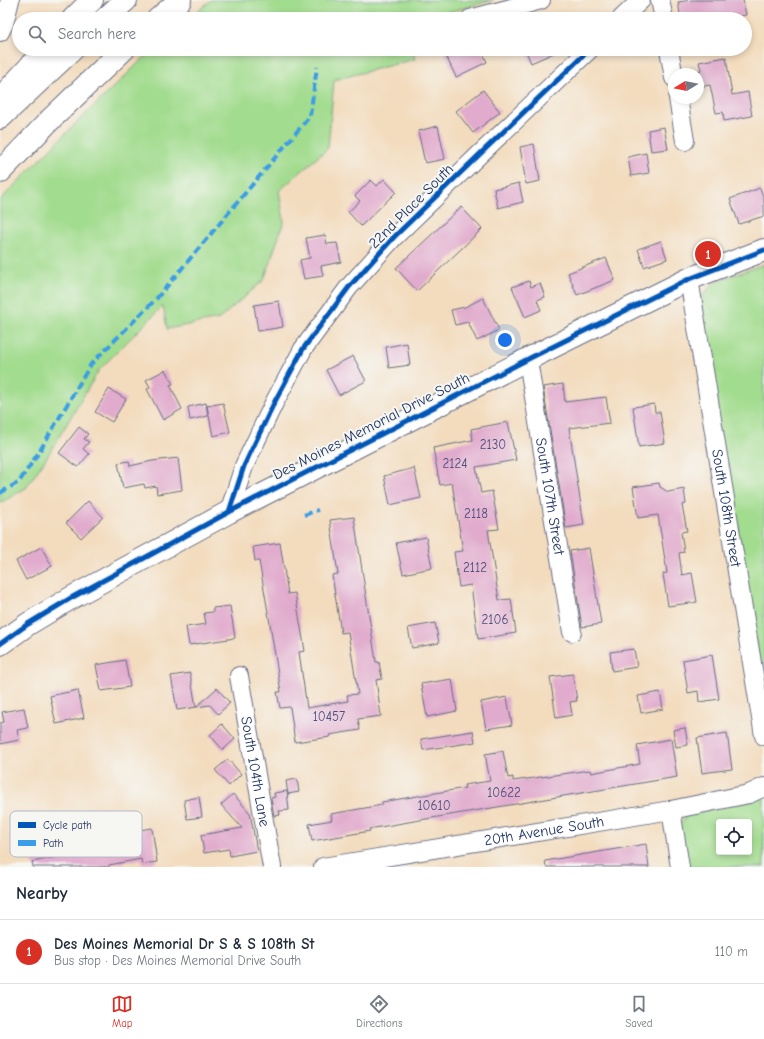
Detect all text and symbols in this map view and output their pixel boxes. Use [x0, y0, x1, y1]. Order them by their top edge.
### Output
search box [12, 12, 752, 56]
icon: search [26, 23, 48, 45]
text: Search here [58, 25, 136, 43]
north arrow [668, 68, 704, 104]
street label: 22nd Place South [365, 160, 457, 252]
pin: 1 [695, 239, 721, 269]
your location [495, 330, 515, 350]
street label: Des Moines Memorial Drive South [270, 368, 472, 484]
street label: South 107th Street [532, 436, 568, 557]
house number: 2130 [480, 437, 506, 452]
street label: South 108th Street [708, 448, 745, 569]
house number: 2124 [443, 456, 467, 471]
house number: 2118 [464, 506, 488, 521]
house number: 2112 [463, 560, 487, 575]
house number: 2106 [482, 612, 508, 627]
house number: 10457 [313, 709, 345, 724]
street label: South 104th Lane [237, 715, 274, 829]
house number: 10622 [487, 785, 521, 800]
house number: 10610 [417, 798, 451, 813]
legend [10, 811, 142, 857]
street label: 20th Avenue South [483, 812, 605, 849]
text: Cycle path [43, 819, 92, 832]
map controls [716, 819, 752, 855]
button: locate [716, 819, 752, 855]
text: Path [43, 837, 64, 850]
text: Nearby [16, 884, 67, 903]
text: Des Moines Memorial Dr S & S 108th St [54, 935, 314, 953]
text: 1 [26, 944, 32, 959]
text: 110 m [715, 944, 748, 959]
text: Bus stop · Des Moines Memorial Drive South [54, 953, 301, 968]
tab: Map [111, 993, 133, 1030]
tab: Directions [356, 993, 403, 1030]
tab: Saved [625, 993, 653, 1030]

